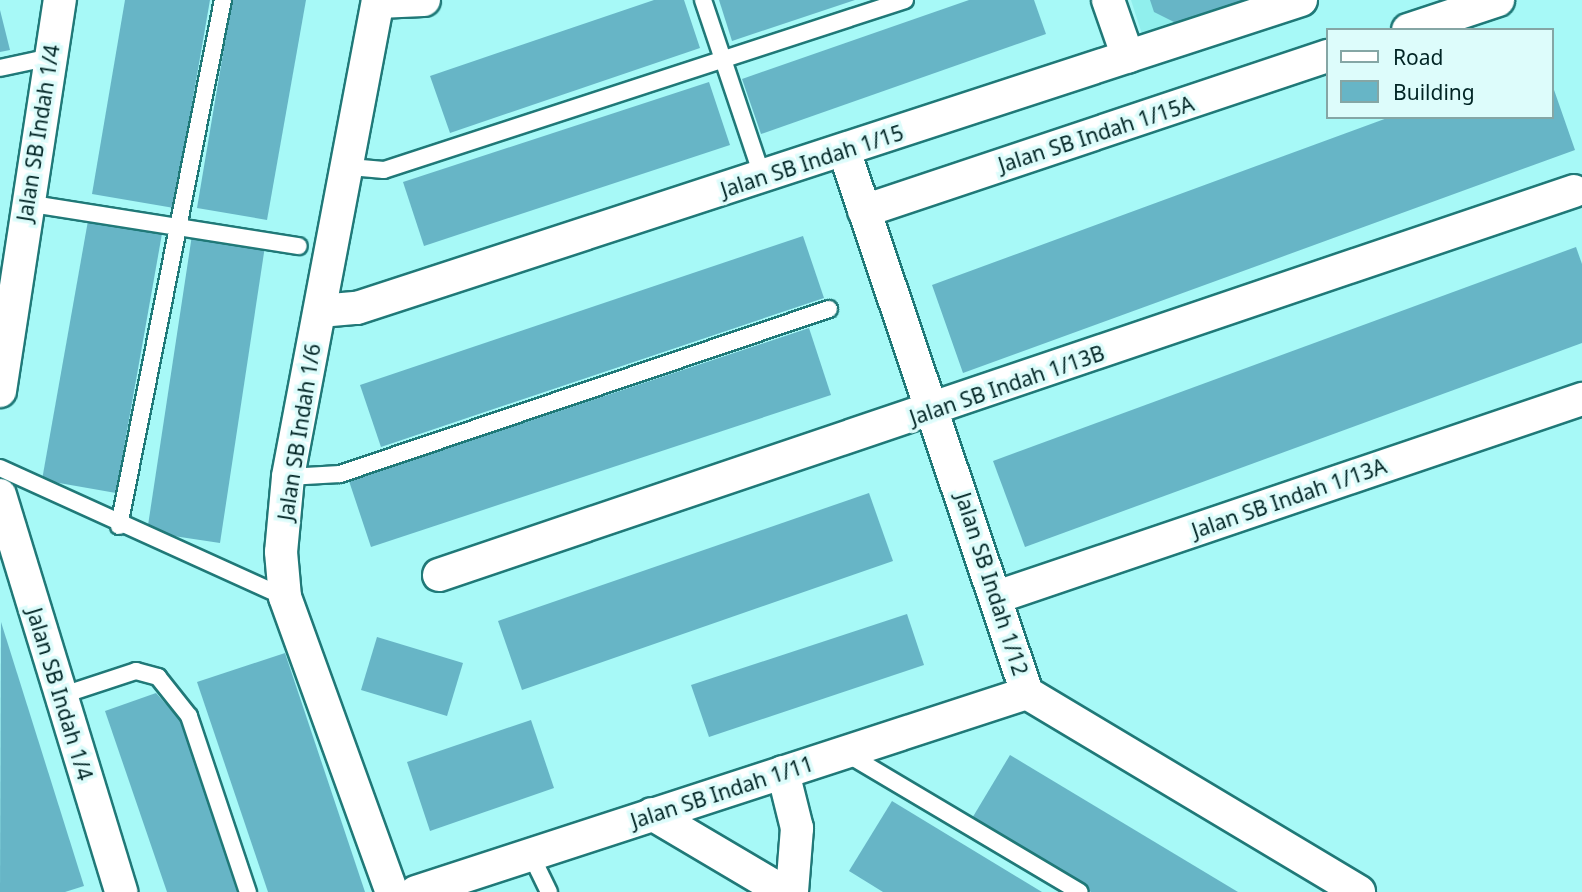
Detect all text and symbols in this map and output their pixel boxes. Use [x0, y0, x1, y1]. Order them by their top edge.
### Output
legend [1326, 28, 1554, 119]
street label: Jalan SB Indah 1/4 [12, 43, 64, 223]
text: Road [1393, 43, 1443, 71]
text: Building [1393, 78, 1475, 106]
street label: Jalan SB Indah 1/15A [995, 90, 1197, 178]
street label: Jalan SB Indah 1/15 [717, 120, 907, 202]
street label: Jalan SB Indah 1/13B [906, 340, 1108, 430]
street label: Jalan SB Indah 1/6 [273, 342, 325, 522]
street label: Jalan SB Indah 1/13A [1188, 453, 1390, 543]
street label: Jalan SB Indah 1/12 [951, 489, 1033, 679]
street label: Jalan SB Indah 1/4 [22, 605, 98, 783]
street label: Jalan SB Indah 1/11 [627, 751, 817, 833]

